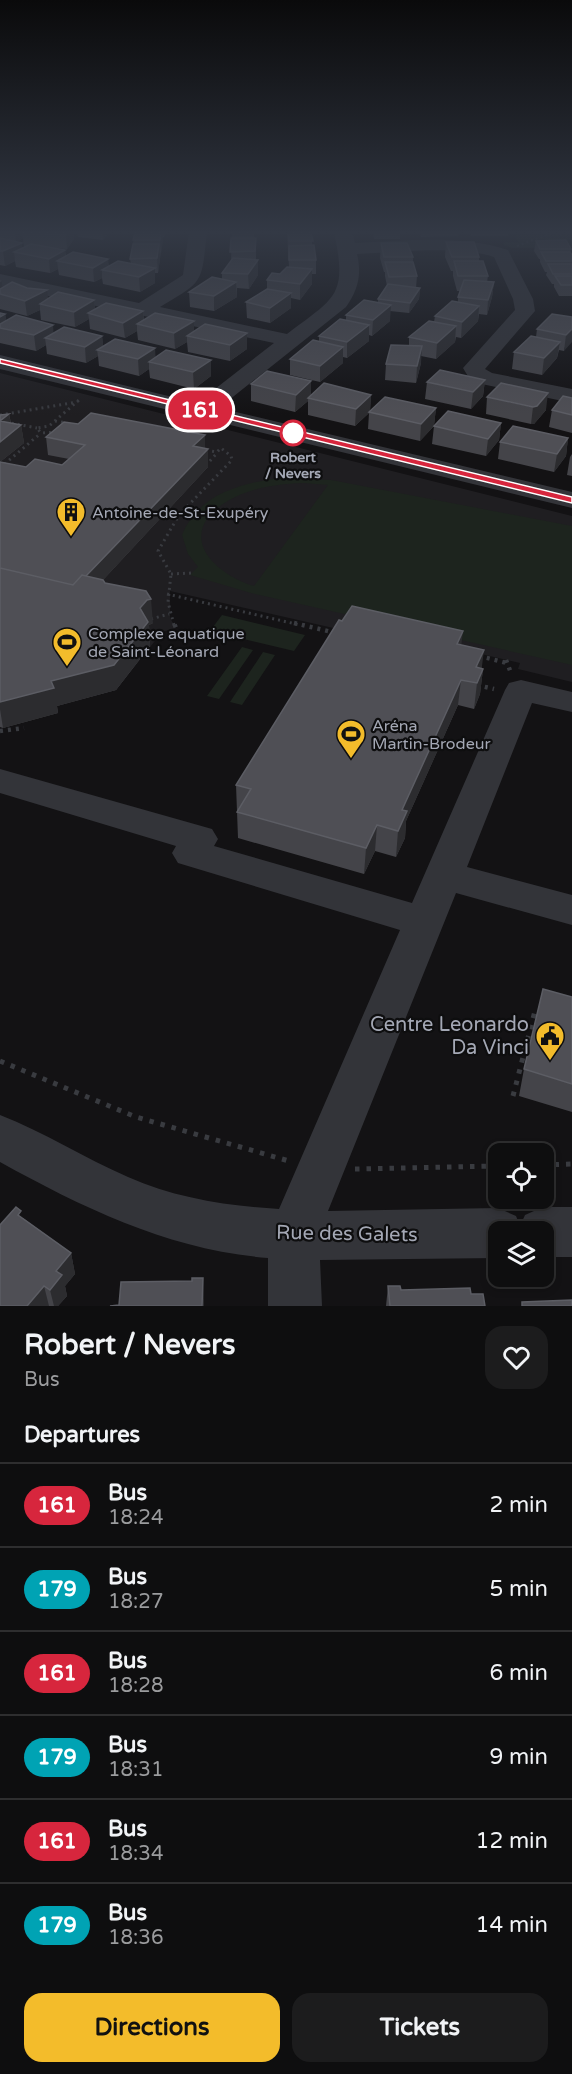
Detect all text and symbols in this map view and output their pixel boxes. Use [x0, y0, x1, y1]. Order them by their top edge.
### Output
line badge: 161 [166, 390, 234, 430]
text: 161 [180, 398, 220, 423]
marker: Robert / Nevers [280, 420, 306, 446]
place label: Robert / Nevers [265, 449, 321, 482]
building icon: Antoine-de-St-Exupéry [55, 496, 87, 538]
place label: Antoine-de-St-Exupéry [92, 503, 269, 523]
place label: Complexe aquatique de Saint-Léonard [88, 624, 245, 662]
sports icon: Complexe aquatique de Saint-Léonard [51, 626, 83, 668]
place label: Aréna Martin-Brodeur [372, 716, 491, 754]
sports icon: Aréna Martin-Brodeur [335, 718, 367, 760]
place label: Centre Leonardo Da Vinci [370, 1013, 529, 1060]
public building icon: Centre Leonardo Da Vinci [534, 1020, 566, 1062]
map controls [488, 1143, 554, 1287]
button: locate [488, 1143, 554, 1209]
street label: Rue des Galets [276, 1221, 418, 1247]
button: layers [488, 1221, 554, 1287]
button: heart [485, 1326, 548, 1389]
text: Robert / Nevers [24, 1328, 235, 1362]
text: Bus [24, 1368, 60, 1392]
text: Departures [24, 1422, 140, 1448]
text: Bus [108, 1480, 147, 1506]
text: 2 min [489, 1492, 548, 1518]
text: 161 [37, 1493, 77, 1518]
text: 18:24 [108, 1506, 163, 1530]
text: Bus [108, 1564, 147, 1590]
text: 5 min [489, 1576, 548, 1602]
text: 179 [37, 1577, 77, 1602]
text: 18:27 [108, 1590, 163, 1614]
text: Bus [108, 1648, 147, 1674]
text: 6 min [489, 1660, 548, 1686]
text: 161 [37, 1661, 77, 1686]
text: 18:28 [108, 1674, 163, 1698]
text: Bus [108, 1732, 147, 1758]
text: 9 min [489, 1744, 548, 1770]
text: 179 [37, 1745, 77, 1770]
text: 18:31 [108, 1758, 163, 1782]
text: Bus [108, 1816, 147, 1842]
text: 12 min [476, 1828, 548, 1854]
text: 161 [37, 1829, 77, 1854]
text: 18:34 [108, 1842, 163, 1866]
text: Bus [108, 1900, 147, 1926]
text: 14 min [476, 1912, 548, 1938]
text: 179 [37, 1913, 77, 1938]
text: 18:36 [108, 1926, 163, 1950]
button: Directions [24, 1993, 280, 2062]
button: Tickets [292, 1993, 548, 2062]

